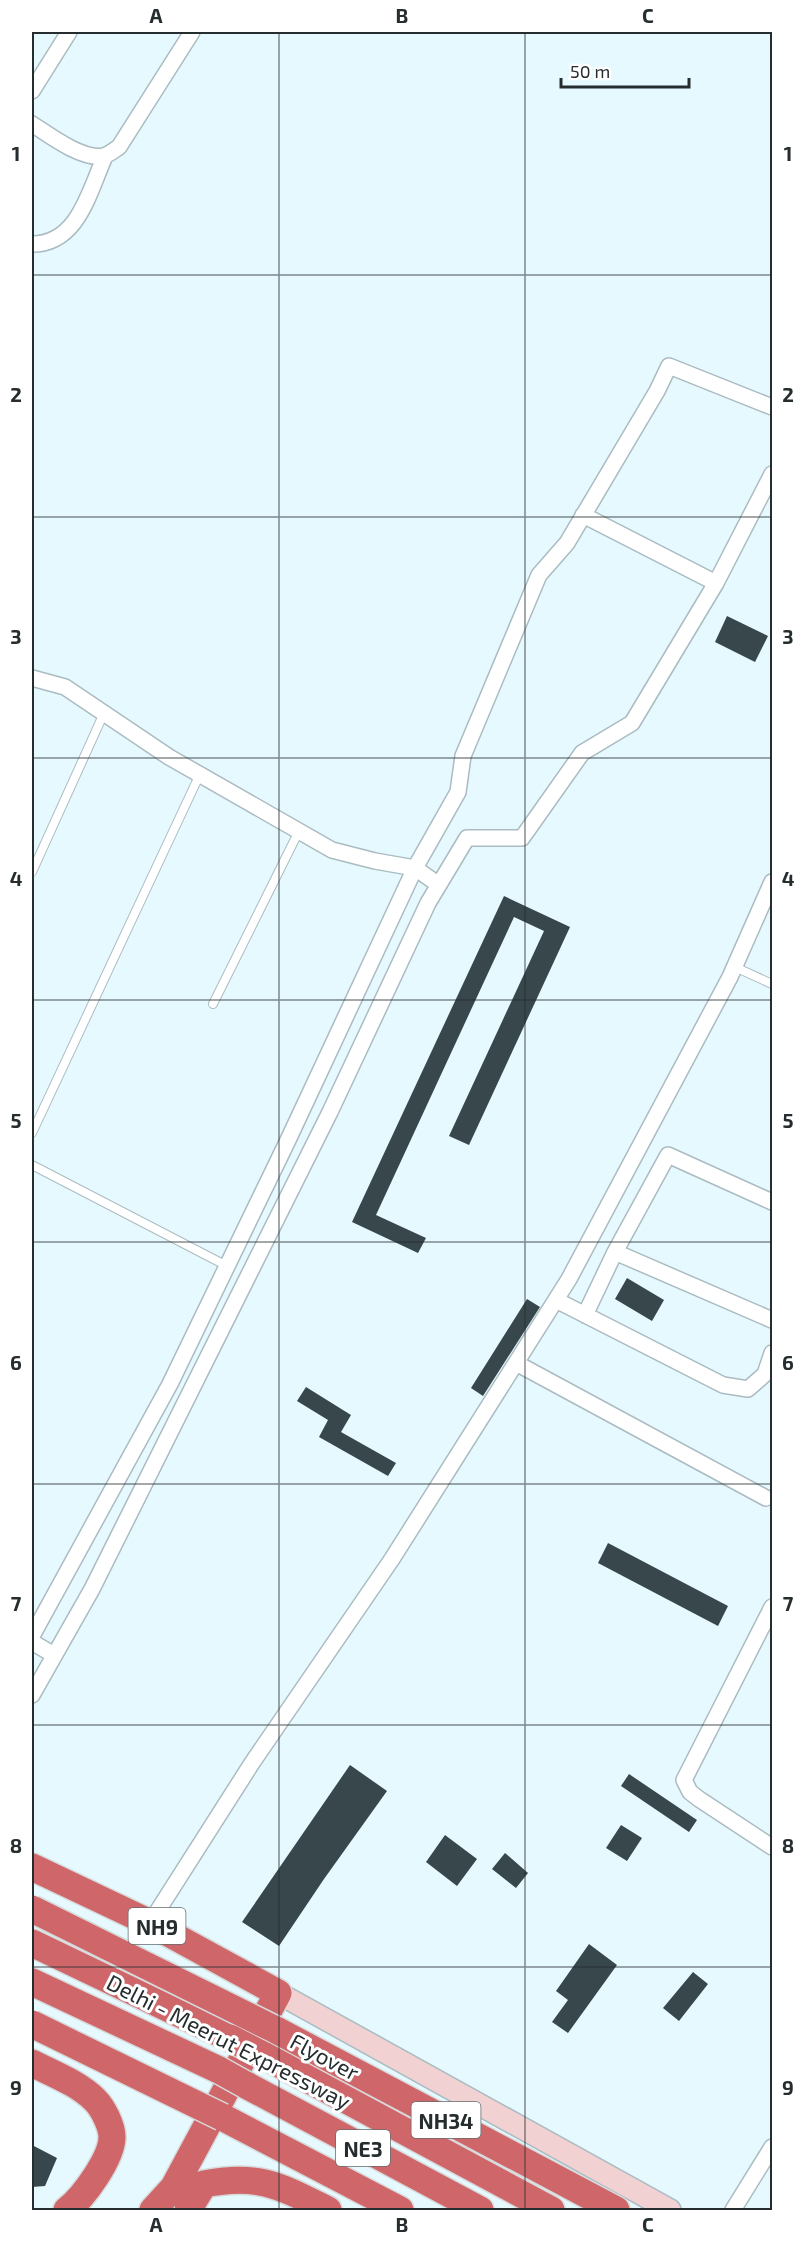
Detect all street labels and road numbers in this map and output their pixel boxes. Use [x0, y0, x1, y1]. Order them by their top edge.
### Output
road number: NH9 [128, 1908, 186, 1944]
street label: Delhi - Meerut Expressway [103, 1968, 355, 2114]
street label: Flyover [286, 2027, 364, 2085]
road number: NH34 [412, 2102, 480, 2138]
road number: NE3 [336, 2130, 390, 2166]

